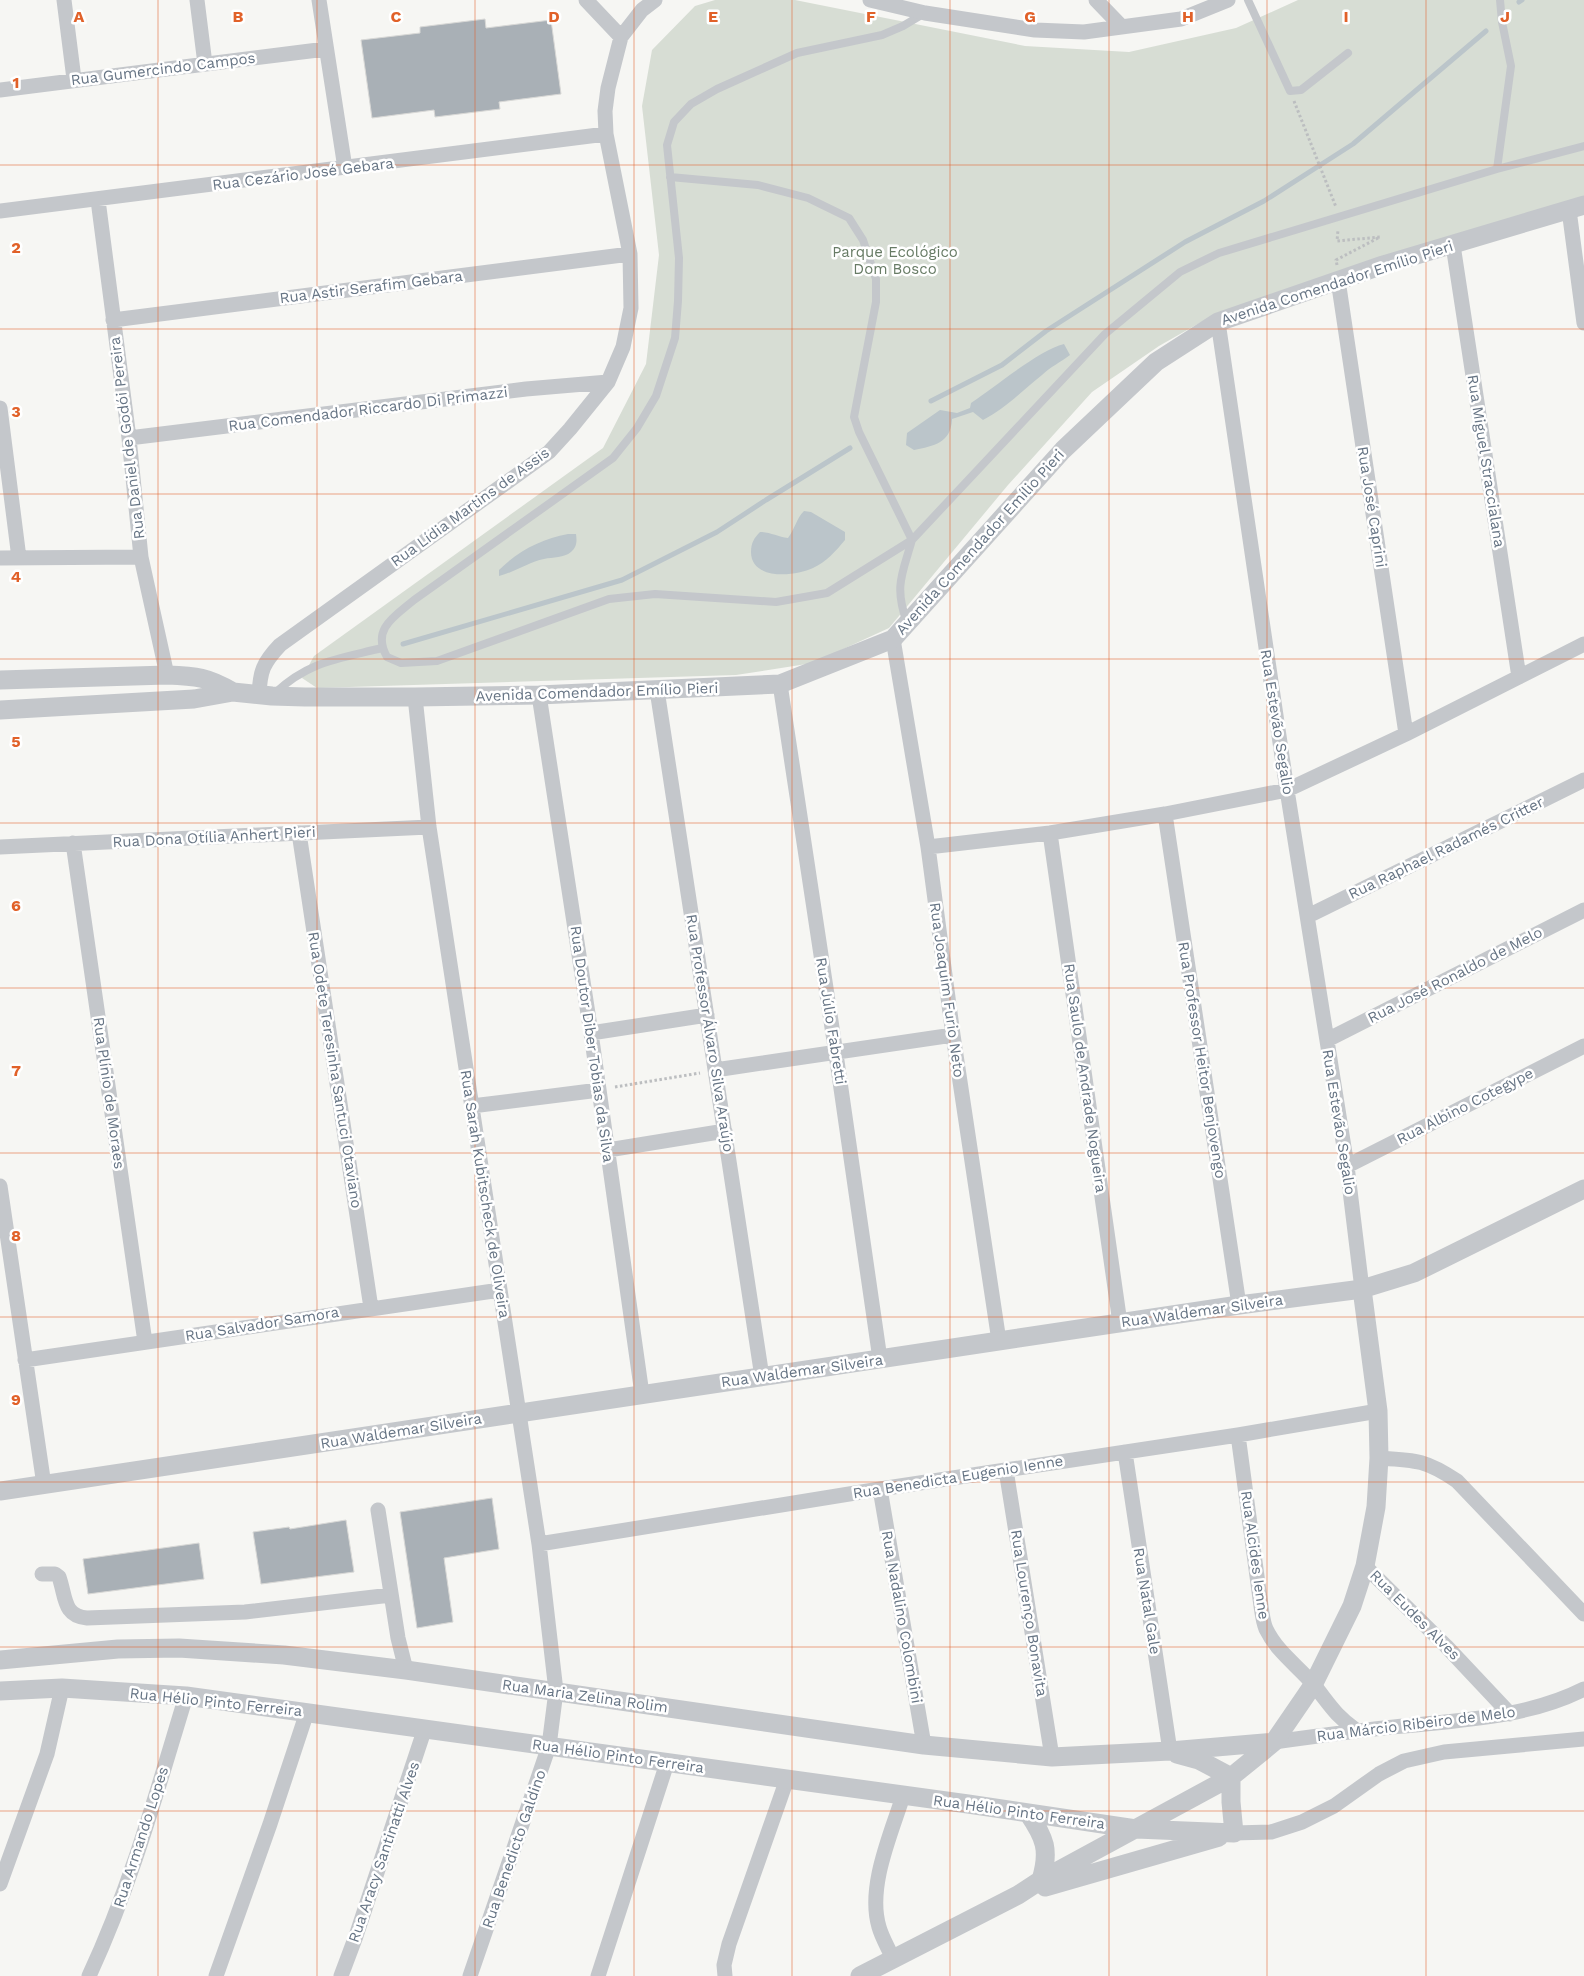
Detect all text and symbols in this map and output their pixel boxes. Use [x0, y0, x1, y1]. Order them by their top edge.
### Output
text: A [74, 7, 85, 26]
text: B [233, 7, 244, 26]
text: C [391, 7, 402, 26]
text: D [548, 7, 560, 26]
text: E [708, 7, 718, 26]
text: F [866, 7, 876, 26]
text: G [1024, 7, 1036, 26]
text: H [1182, 7, 1194, 26]
text: I [1343, 7, 1349, 26]
text: J [1500, 7, 1510, 26]
street label: Rua Gumercindo Campos [70, 49, 256, 89]
text: 1 [13, 73, 19, 92]
street label: Rua Cezário José Gebara [211, 154, 395, 194]
street label: Avenida Comendador Emílio Pieri [1219, 237, 1455, 329]
text: 2 [11, 238, 21, 257]
park label: Parque Ecológico Dom Bosco [832, 243, 958, 278]
street label: Rua Astir Serafim Gebara [278, 267, 464, 307]
street label: Rua Daniel de Godói Pereira [106, 335, 148, 540]
street label: Rua Miguel Straccialana [1463, 373, 1509, 549]
street label: Rua Comendador Riccardo Di Primazzi [227, 383, 509, 435]
text: 3 [11, 402, 21, 421]
street label: Rua Lídia Martins de Assis [387, 443, 553, 571]
street label: Rua José Caprini [1354, 445, 1390, 569]
street label: Avenida Comendador Emílio Pieri [892, 446, 1068, 638]
text: 4 [11, 567, 21, 586]
street label: Rua Estevão Segalio [1257, 648, 1297, 796]
street label: Avenida Comendador Emílio Pieri [475, 679, 719, 705]
text: 5 [11, 732, 21, 751]
street label: Rua Raphael Radamés Critter [1345, 793, 1547, 903]
street label: Rua Dona Otília Anhert Pieri [112, 823, 316, 851]
text: 6 [11, 896, 21, 915]
street label: Rua Joaquim Furio Neto [926, 901, 968, 1079]
street label: Rua Professor Álvaro Silva Araújo [682, 913, 738, 1153]
street label: Rua José Ronaldo de Melo [1365, 923, 1545, 1027]
street label: Rua Doutor Diber Tobias da Silva [566, 925, 618, 1164]
street label: Rua Odete Teresinha Santuci Otaviano [304, 930, 366, 1210]
street label: Rua Professor Heitor Benjovengo [1174, 940, 1230, 1180]
street label: Rua Júlio Fabretti [812, 956, 850, 1086]
street label: Rua Saulo de Andrade Nogueira [1060, 962, 1110, 1194]
street label: Rua Plínio de Moraes [89, 1016, 129, 1170]
street label: Rua Estevão Segalio [1319, 1048, 1359, 1196]
text: 7 [11, 1061, 21, 1080]
street label: Rua Albino Cotegype [1394, 1064, 1536, 1148]
street label: Rua Sarah Kubitscheck de Oliveira [456, 1069, 514, 1320]
text: 8 [11, 1226, 21, 1245]
street label: Rua Waldemar Silveira [1120, 1291, 1285, 1331]
street label: Rua Salvador Samora [184, 1303, 341, 1345]
street label: Rua Waldemar Silveira [720, 1351, 885, 1391]
text: 9 [11, 1390, 21, 1409]
street label: Rua Waldemar Silveira [319, 1409, 484, 1453]
street label: Rua Benedicta Eugenio Ienne [851, 1451, 1065, 1503]
street label: Rua Alcides Ienne [1237, 1489, 1273, 1621]
street label: Rua Lourenço Bonavita [1007, 1528, 1051, 1698]
street label: Rua Nadalino Colombini [878, 1529, 926, 1705]
street label: Rua Natal Gale [1130, 1546, 1164, 1656]
street label: Rua Eudes Alves [1366, 1566, 1464, 1664]
street label: Rua Maria Zelina Rolim [501, 1675, 669, 1717]
street label: Rua Hélio Pinto Ferreira [129, 1684, 304, 1720]
street label: Rua Márcio Ribeiro de Melo [1316, 1703, 1516, 1745]
street label: Rua Hélio Pinto Ferreira [531, 1735, 706, 1777]
street label: Rua Aracy Santinatti Alves [345, 1759, 423, 1945]
street label: Rua Armando Lopes [110, 1764, 172, 1910]
street label: Rua Benedicto Galdino [478, 1767, 550, 1931]
street label: Rua Hélio Pinto Ferreira [932, 1791, 1107, 1833]

